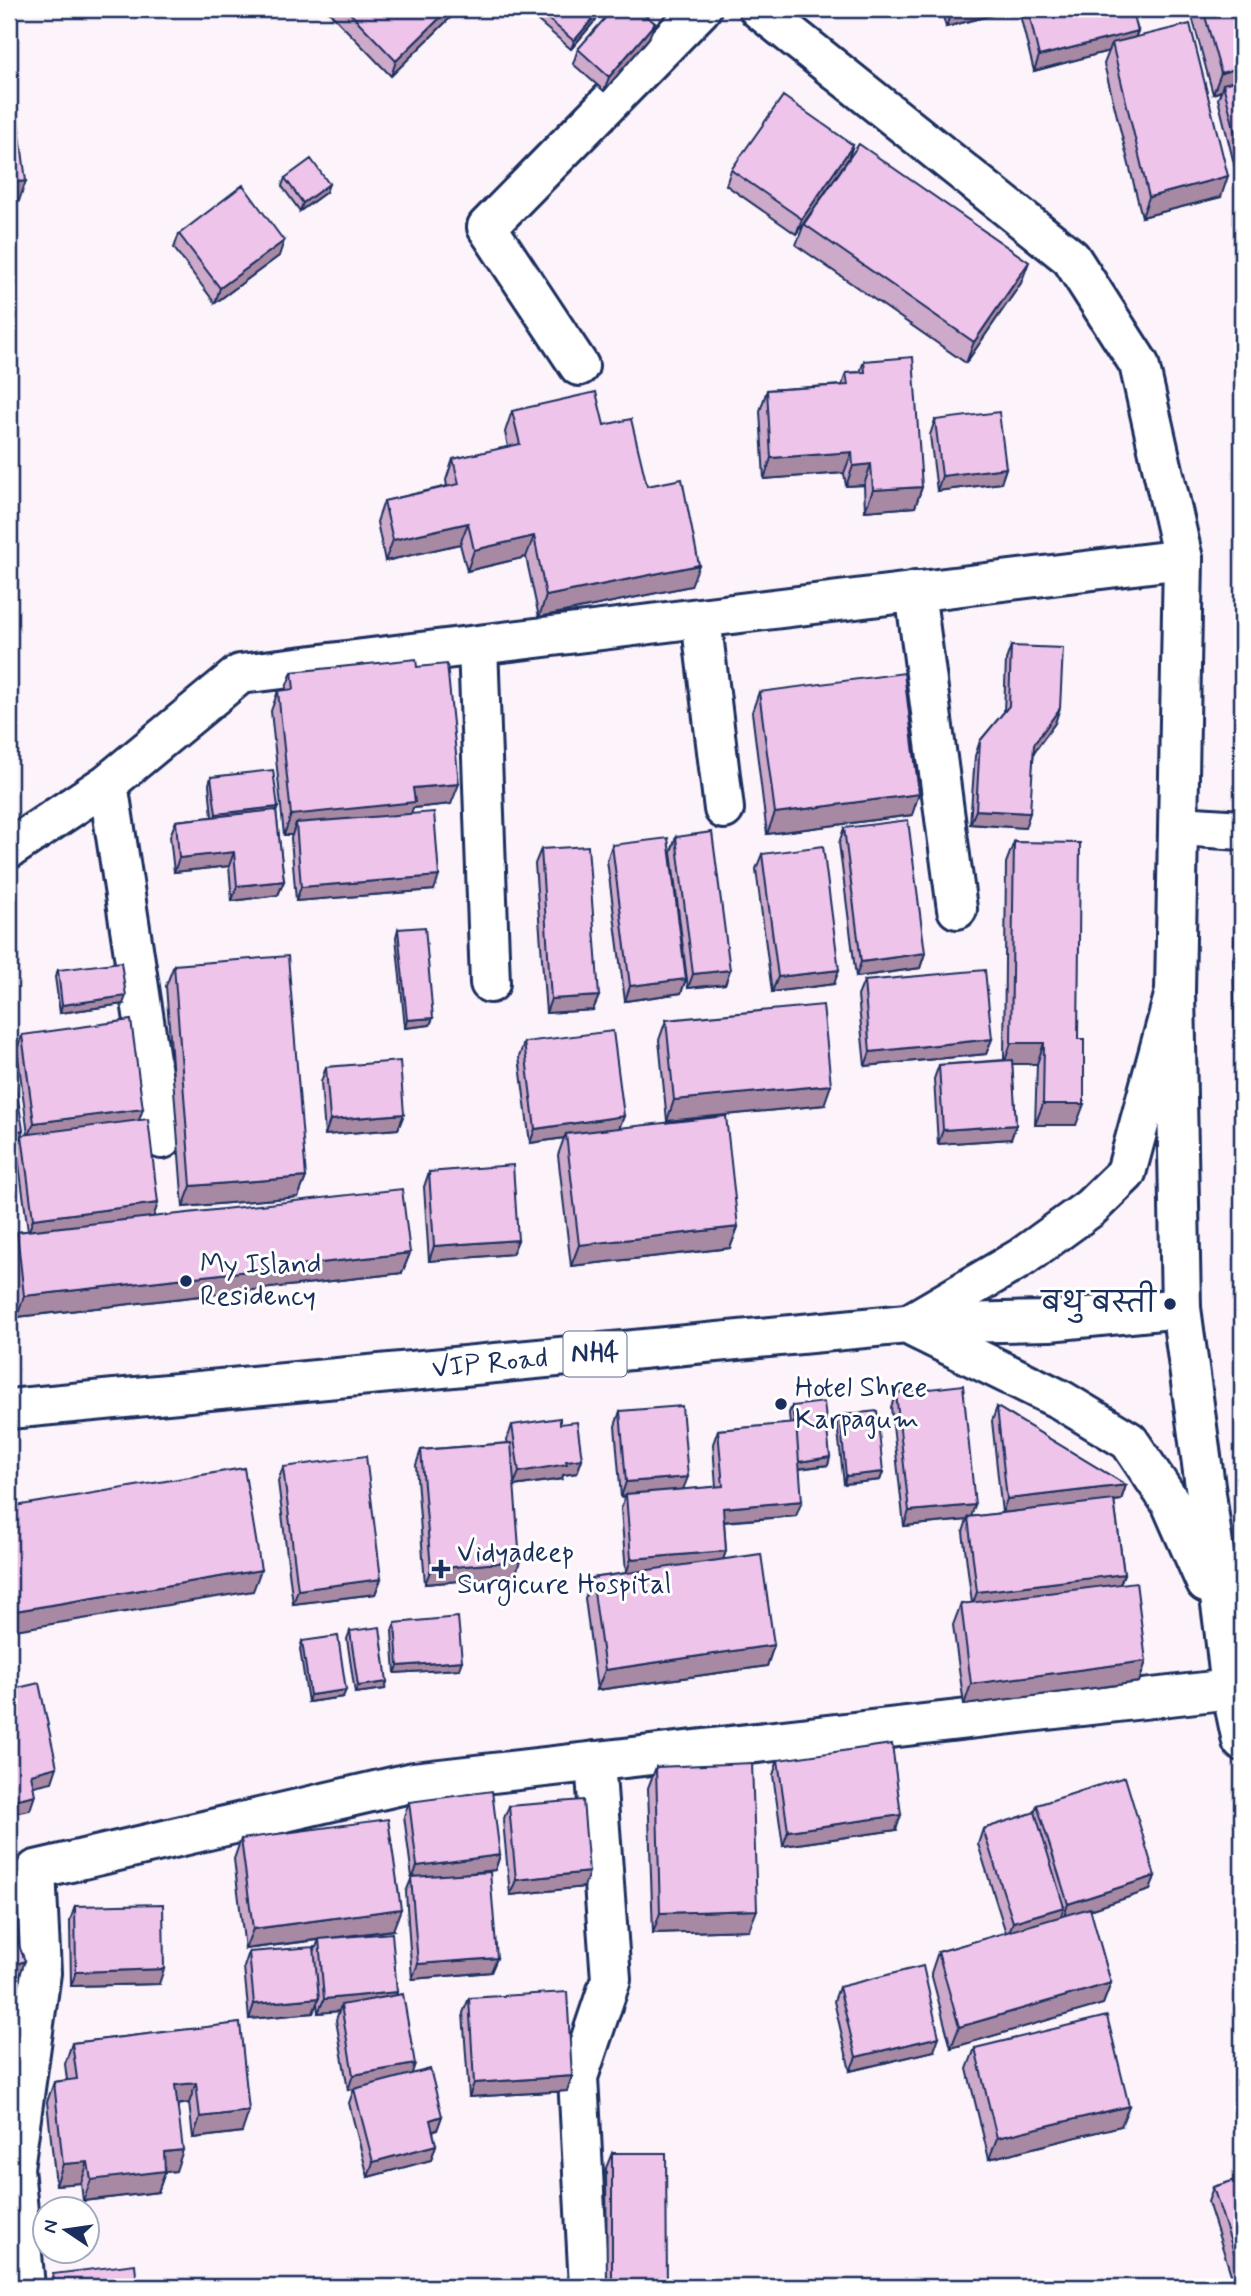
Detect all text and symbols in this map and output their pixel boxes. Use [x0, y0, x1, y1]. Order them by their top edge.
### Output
place label: My Island Residency [200, 1247, 321, 1316]
marker: My Island Residency [178, 1273, 194, 1289]
place label: बथु बस्ती [1040, 1280, 1157, 1323]
marker: बथु बस्ती [1162, 1296, 1178, 1312]
road number: NH4 [564, 1331, 626, 1376]
street label: VIP Road [430, 1340, 549, 1387]
place label: Hotel Shree Karpagum [795, 1370, 927, 1439]
marker: Hotel Shree Karpagum [773, 1396, 789, 1412]
place label: Vidyadeep Surgicure Hospital [457, 1535, 671, 1606]
marker: Vidyadeep Surgicure Hospital [431, 1559, 451, 1579]
north arrow [32, 2194, 102, 2264]
text: N [37, 2218, 65, 2235]

